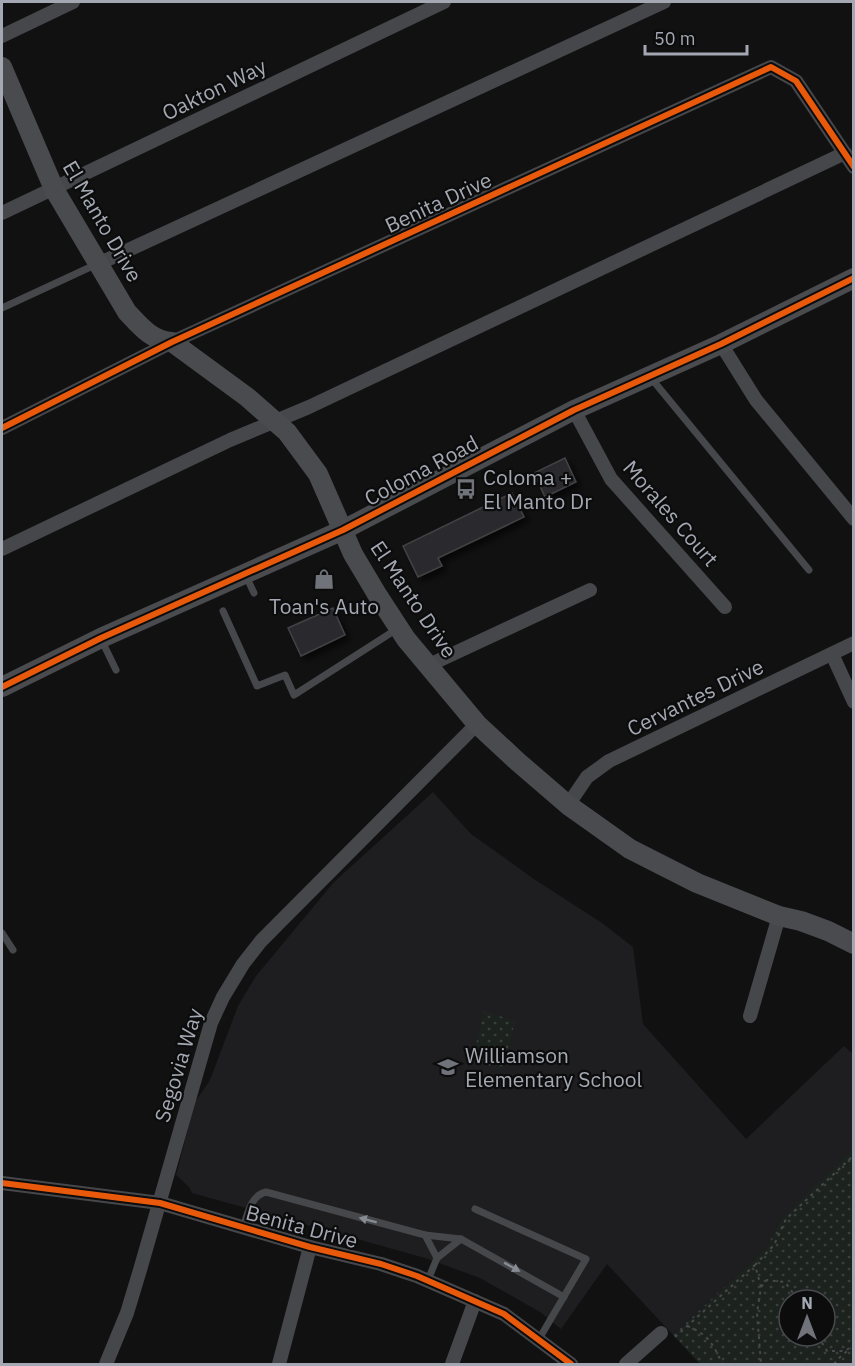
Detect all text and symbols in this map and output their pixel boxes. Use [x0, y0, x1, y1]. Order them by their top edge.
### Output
scale bar [645, 18, 747, 56]
text: 50 m [654, 27, 696, 50]
street label: Oakton Way [157, 51, 271, 126]
street label: El Manto Drive [57, 155, 149, 287]
street label: Benita Drive [380, 165, 496, 239]
street label: Coloma Road [359, 428, 483, 512]
street label: Morales Court [617, 454, 725, 572]
place label: Coloma + El Manto Dr [483, 463, 592, 515]
bus stop icon: Coloma + El Manto Dr [454, 477, 478, 501]
street label: El Manto Drive [364, 535, 464, 663]
shop icon: Toan's Auto [312, 567, 336, 591]
place label: Toan's Auto [269, 592, 379, 620]
street label: Cervantes Drive [622, 652, 768, 742]
street label: Segovia Way [147, 1004, 209, 1126]
place label: Williamson Elementary School [465, 1041, 642, 1093]
school or university icon: Williamson Elementary School [436, 1055, 460, 1079]
street label: Benita Drive [243, 1198, 361, 1254]
one-way arrow [359, 1215, 377, 1224]
one-way arrow [503, 1262, 520, 1272]
north arrow [777, 1288, 837, 1348]
text: N [801, 1293, 813, 1313]

